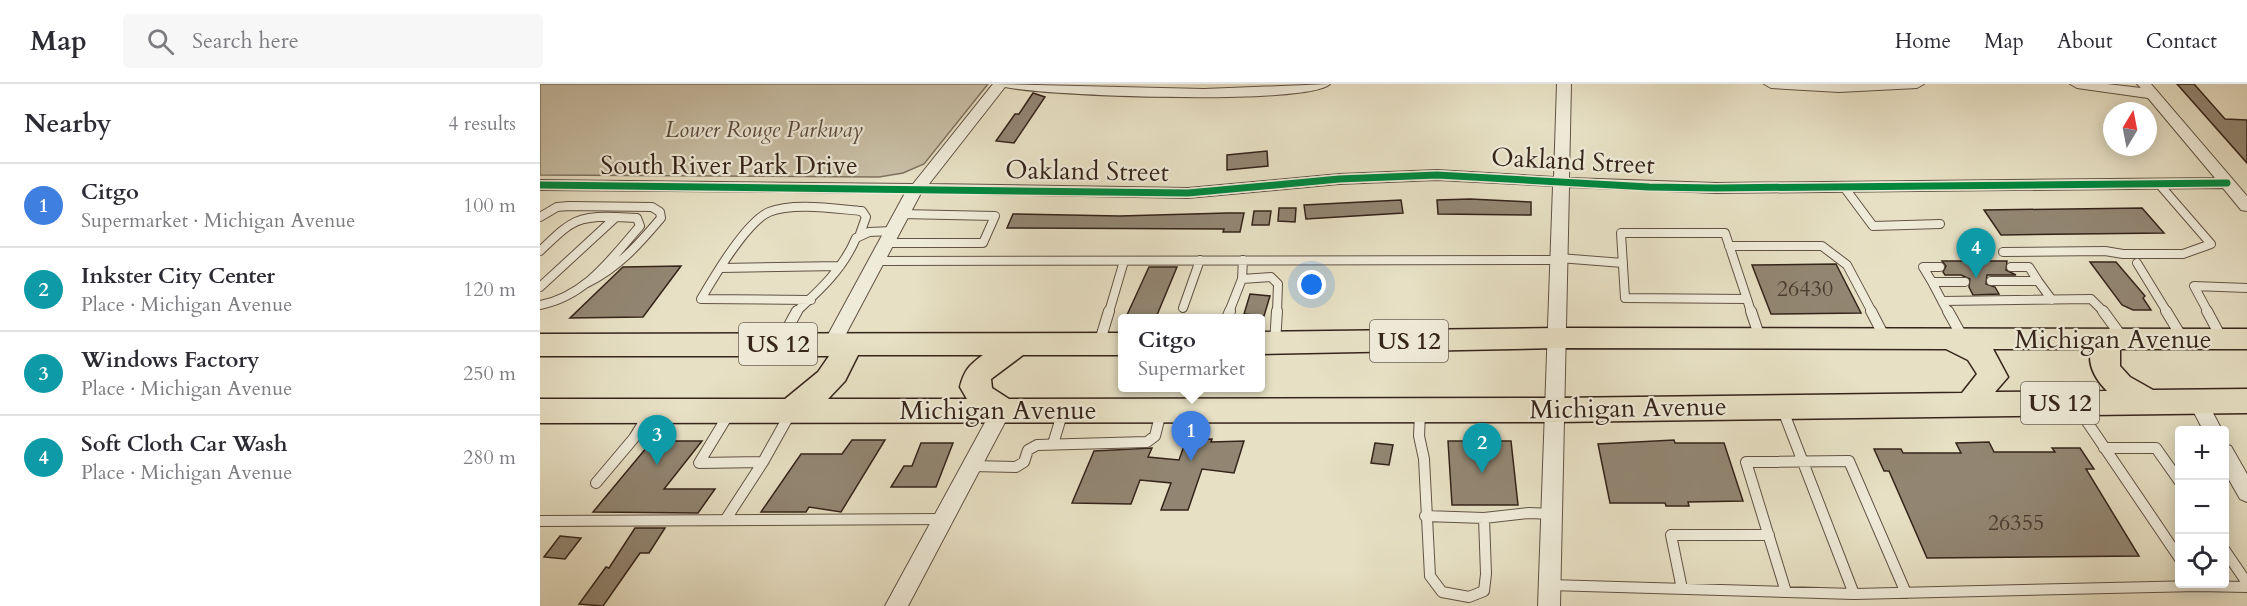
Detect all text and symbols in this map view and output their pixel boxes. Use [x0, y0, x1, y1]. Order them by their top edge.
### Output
search box [123, 14, 543, 68]
text: Map [30, 22, 87, 60]
icon: search [144, 25, 177, 58]
text: Search here [192, 26, 299, 56]
text: Home [1895, 27, 1951, 56]
text: Map [1984, 27, 2024, 56]
text: About [2057, 27, 2113, 56]
text: Contact [2146, 27, 2217, 56]
north arrow [2103, 102, 2157, 156]
text: Nearby [24, 106, 112, 141]
text: 4 results [448, 110, 516, 137]
park label: Lower Rouge Parkway [665, 115, 863, 145]
street label: Oakland Street [1490, 139, 1656, 183]
street label: South River Park Drive [600, 148, 858, 183]
street label: Oakland Street [1005, 152, 1169, 190]
text: Citgo [81, 177, 139, 207]
text: 1 [38, 192, 49, 219]
text: 100 m [463, 192, 516, 219]
text: Supermarket · Michigan Avenue [81, 207, 355, 234]
pin: 4 [1956, 228, 1996, 278]
text: Inkster City Center [81, 261, 275, 291]
your location [1297, 270, 1326, 299]
house number: 26430 [1777, 274, 1833, 304]
text: 2 [38, 276, 49, 303]
text: 120 m [463, 276, 516, 303]
text: Place · Michigan Avenue [81, 291, 292, 318]
popup [1118, 314, 1265, 392]
road number: US 12 [1370, 320, 1448, 362]
street label: Michigan Avenue [2014, 322, 2212, 357]
road number: US 12 [739, 323, 817, 365]
text: Citgo [1138, 325, 1196, 355]
text: Windows Factory [81, 345, 259, 375]
text: Supermarket [1138, 355, 1245, 382]
text: 3 [38, 360, 49, 387]
text: 250 m [463, 360, 516, 387]
text: Place · Michigan Avenue [81, 375, 292, 402]
road number: US 12 [2021, 382, 2099, 424]
street label: Michigan Avenue [1529, 389, 1727, 427]
street label: Michigan Avenue [899, 393, 1097, 428]
pin: 1 [1172, 412, 1210, 461]
pin: 3 [638, 416, 676, 465]
pin: 2 [1462, 424, 1502, 473]
map controls [2175, 426, 2229, 588]
button: + [2175, 426, 2229, 480]
text: Soft Cloth Car Wash [81, 429, 287, 459]
text: 4 [38, 444, 49, 471]
text: 280 m [463, 444, 516, 471]
text: Place · Michigan Avenue [81, 459, 292, 486]
button: − [2175, 480, 2229, 534]
house number: 26355 [1988, 508, 2044, 538]
button: locate [2175, 534, 2229, 588]

